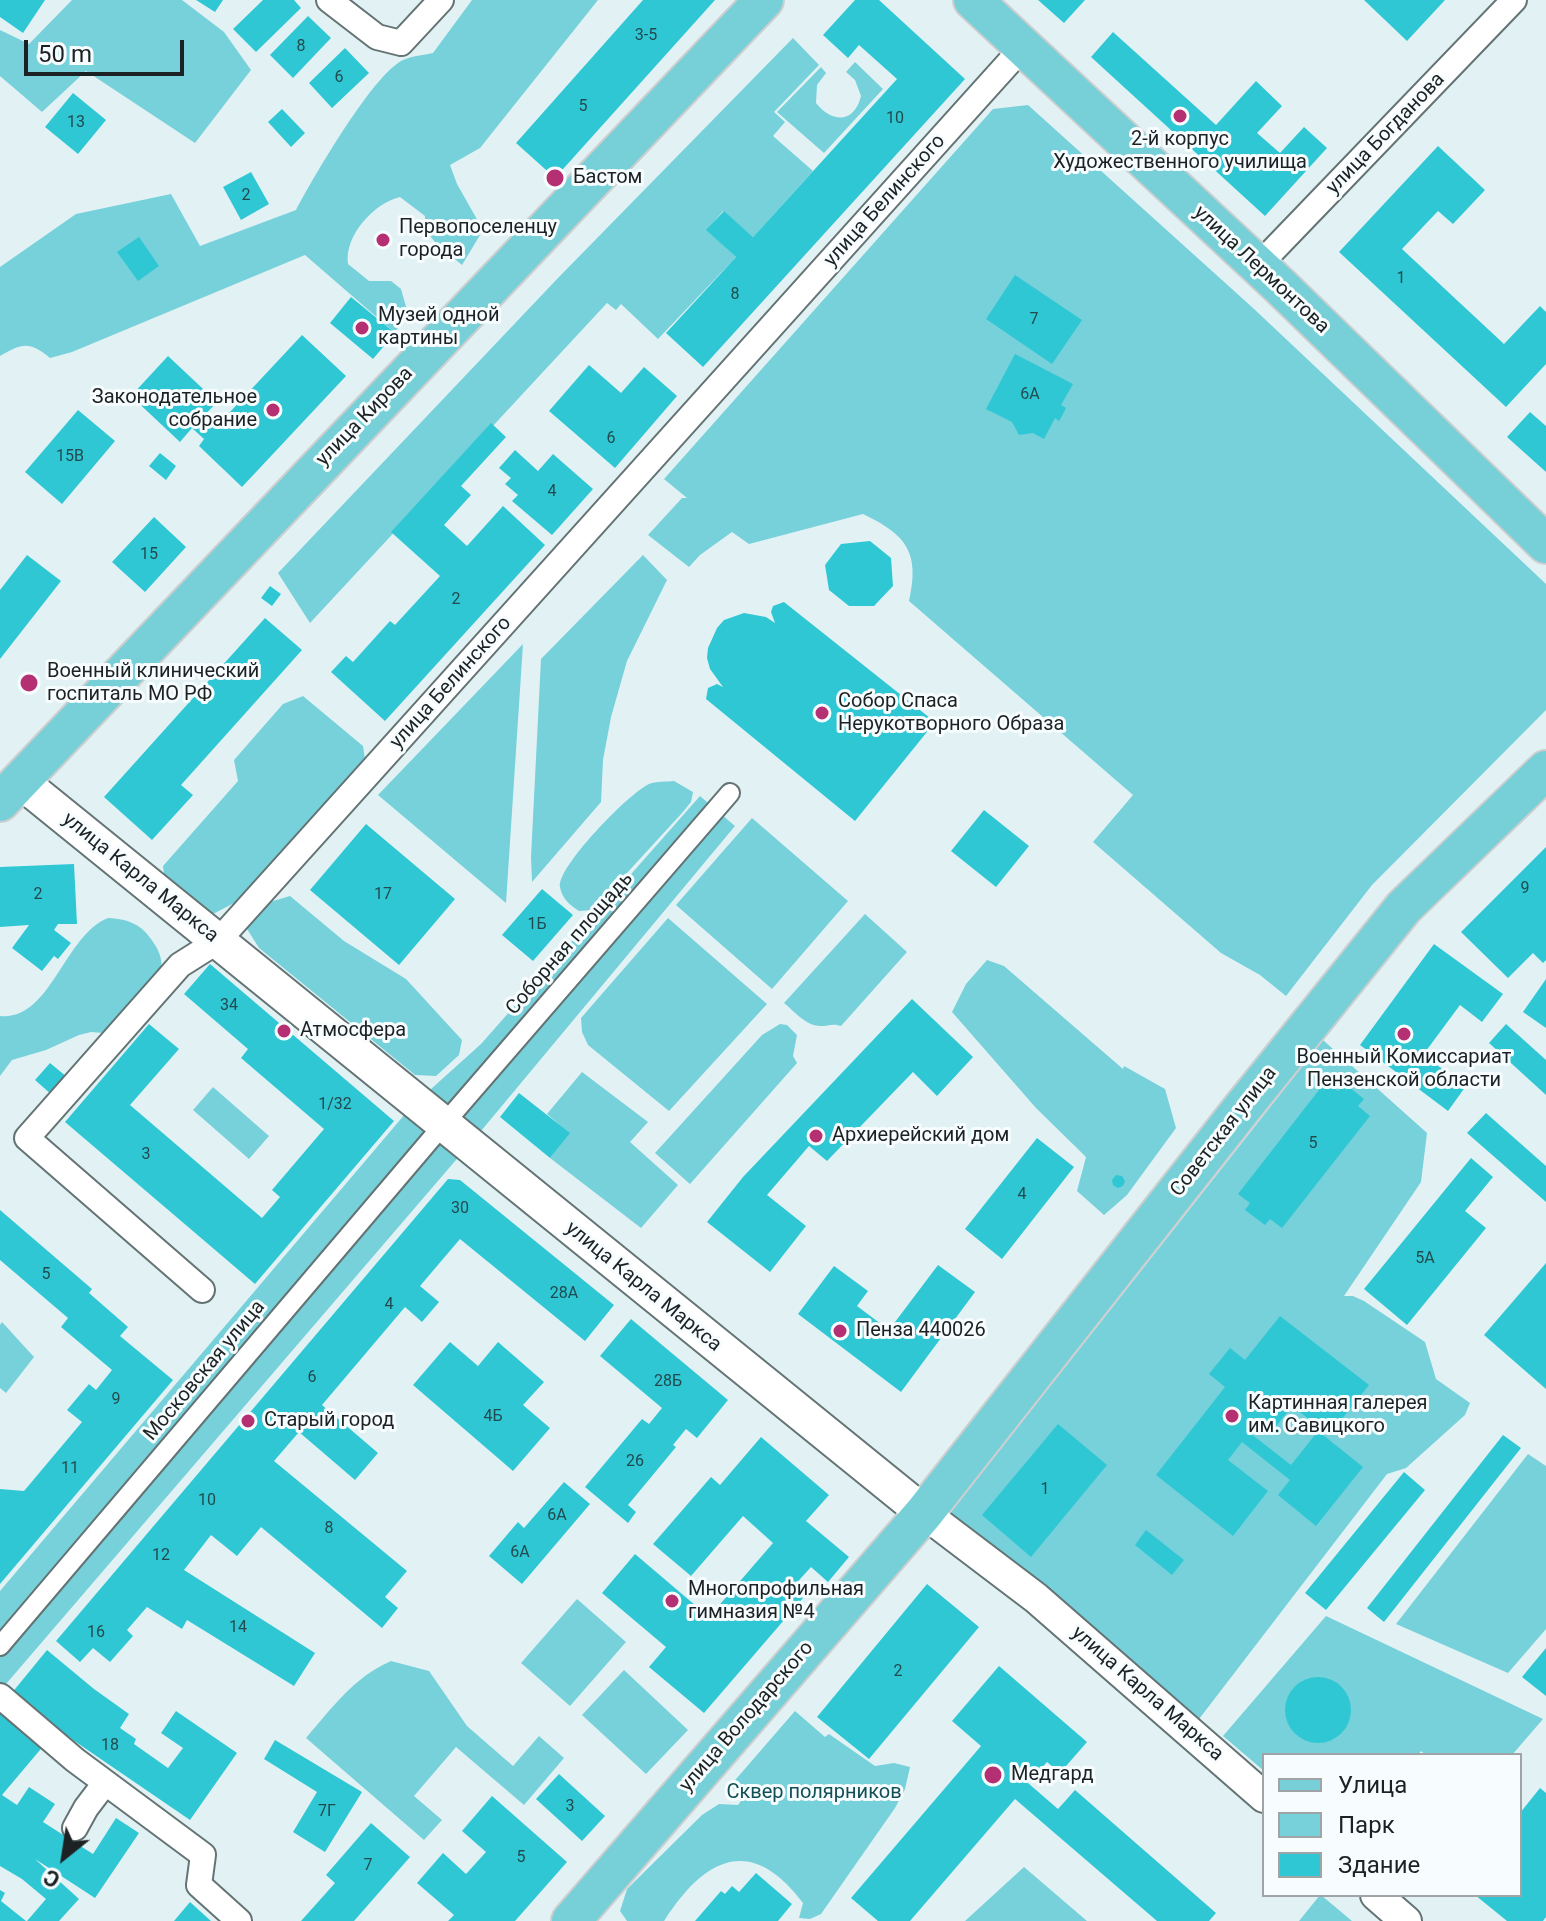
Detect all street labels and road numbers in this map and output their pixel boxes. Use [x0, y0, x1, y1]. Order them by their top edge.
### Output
street label: улица Богданова [1322, 68, 1450, 200]
street label: улица Белинского [819, 130, 951, 272]
street label: улица Лермонтова [1188, 201, 1334, 339]
street label: улица Кирова [312, 362, 418, 472]
street label: улица Белинского [385, 612, 517, 754]
street label: улица Карла Маркса [57, 808, 223, 948]
street label: Соборная площадь [501, 868, 639, 1020]
street label: Советская улица [1166, 1062, 1282, 1202]
street label: улица Карла Маркса [560, 1217, 726, 1357]
street label: Московская улица [139, 1296, 271, 1446]
street label: улица Карла Маркса [1066, 1621, 1228, 1767]
street label: улица Володарского [675, 1637, 819, 1797]

